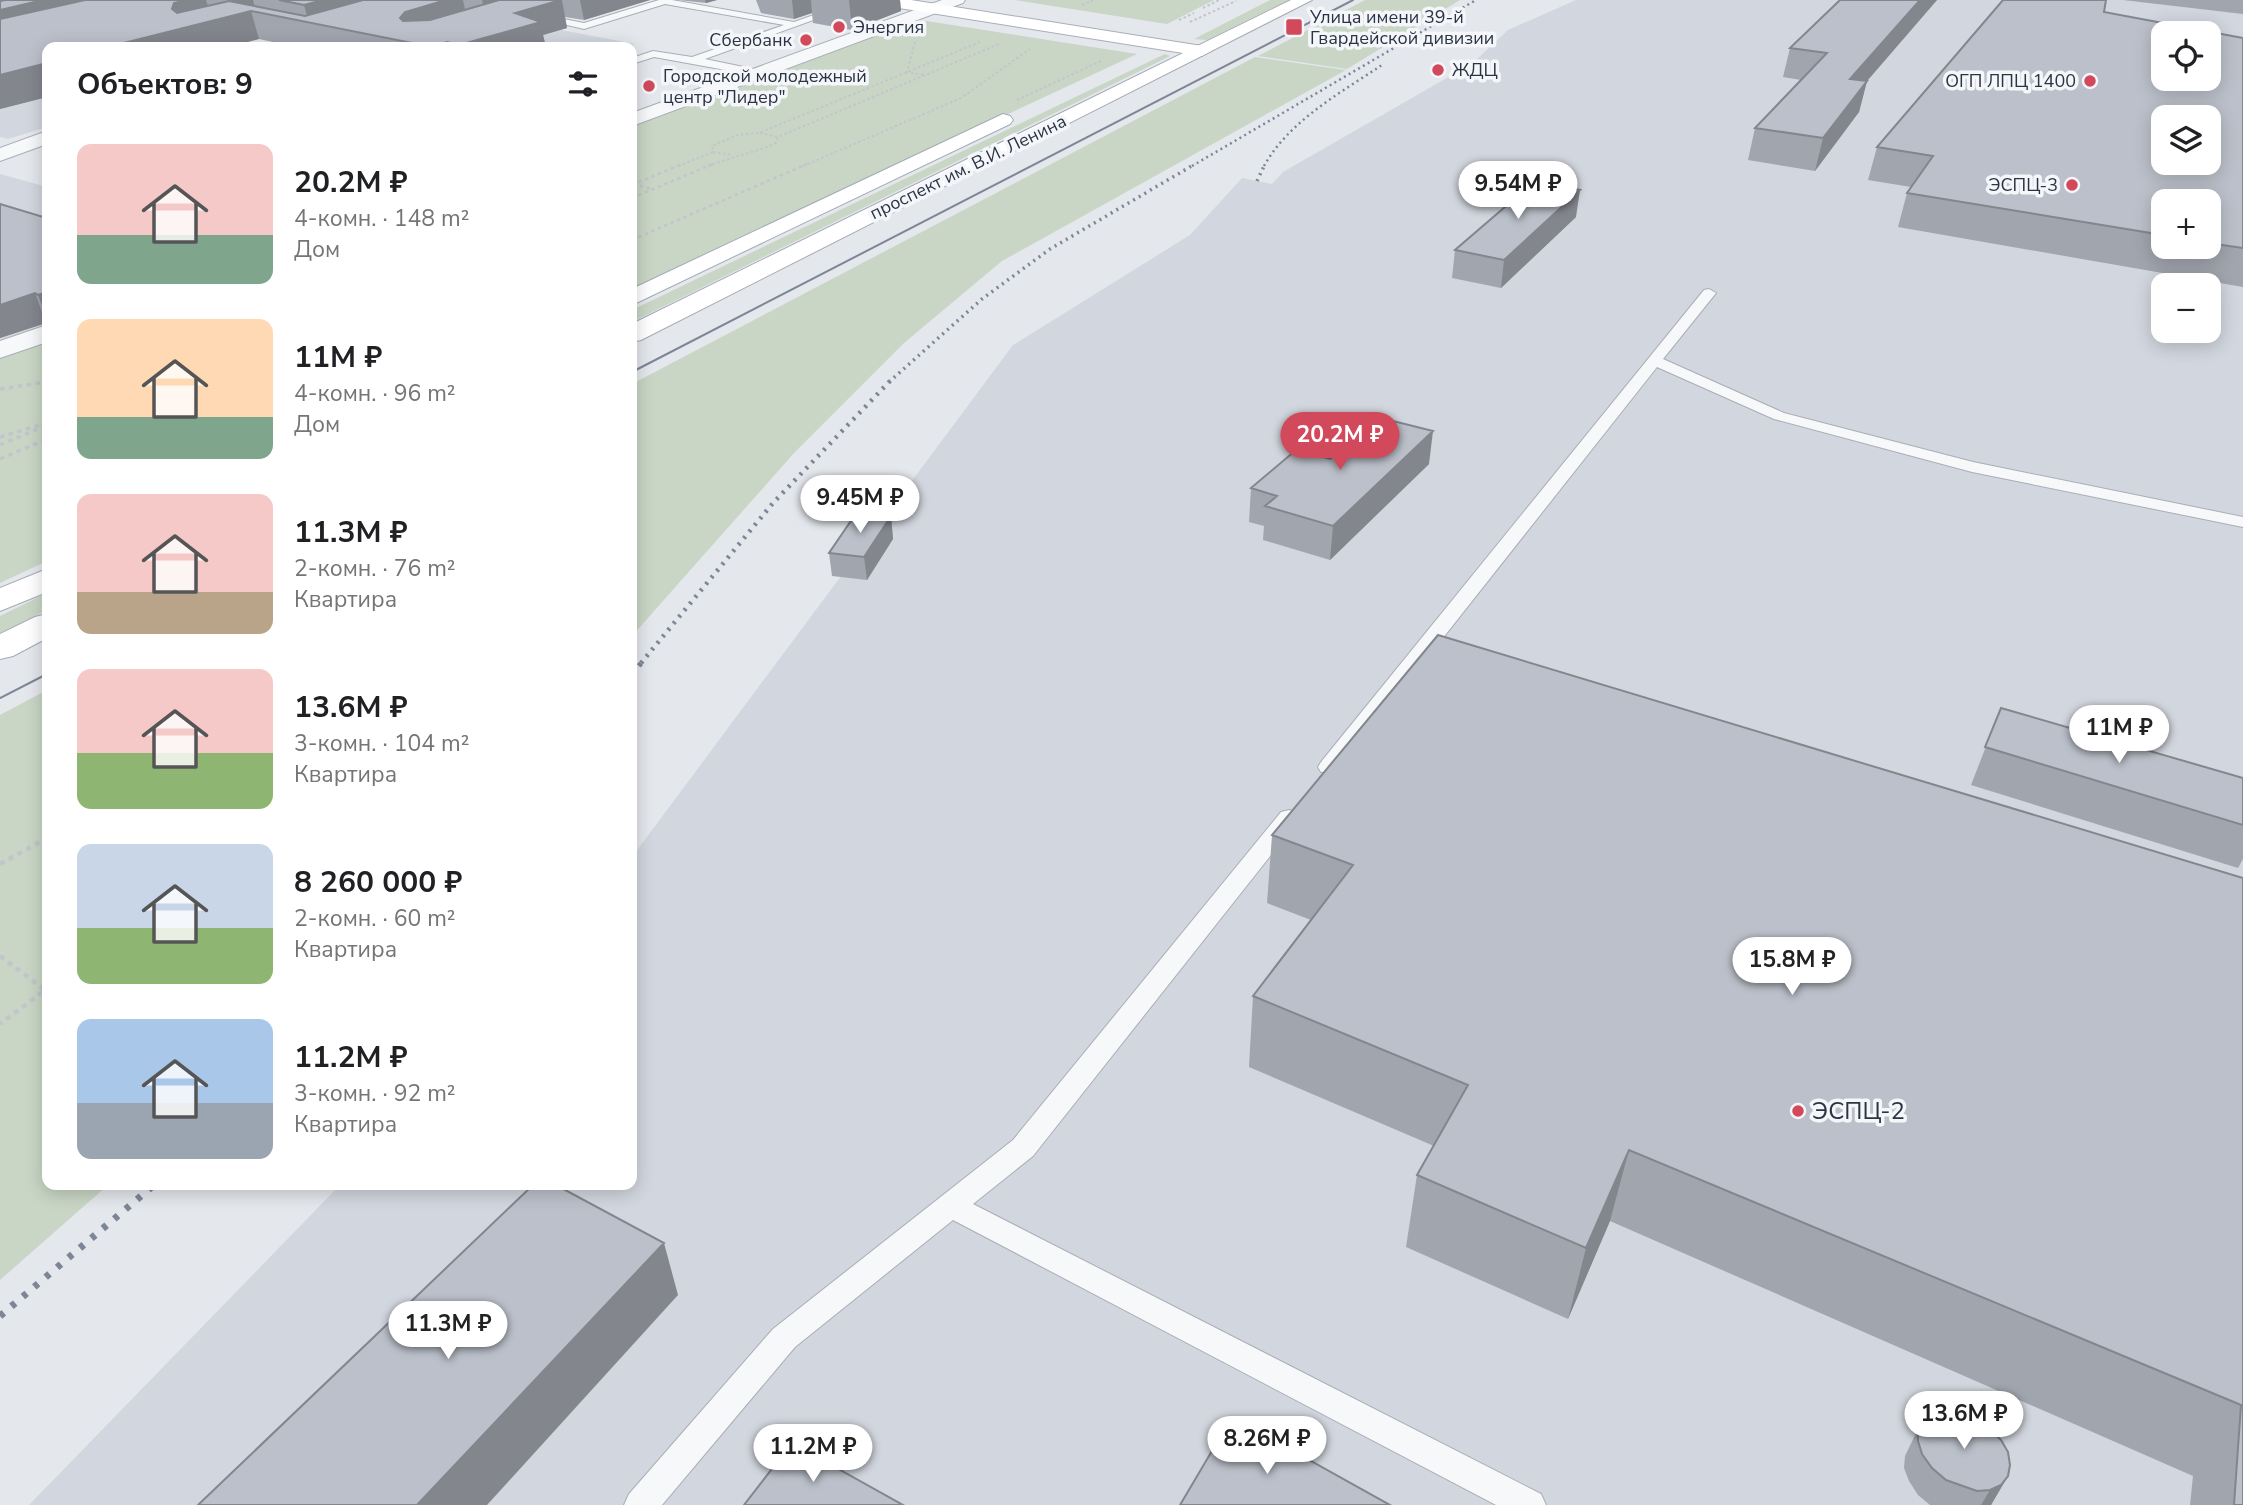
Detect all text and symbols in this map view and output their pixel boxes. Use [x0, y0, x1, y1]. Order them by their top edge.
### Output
place label: Улица имени 39-й Гвардейской дивизии [1309, 5, 1494, 50]
place label: Энергия [853, 15, 924, 39]
marker: Улица имени 39-й Гвардейской дивизии [1284, 17, 1304, 37]
marker: Энергия [831, 19, 847, 35]
map controls [2151, 21, 2221, 343]
button: locate [2151, 21, 2221, 91]
place label: Сбербанк [709, 28, 793, 52]
marker: Сбербанк [798, 32, 814, 48]
place label: ЖДЦ [1452, 58, 1498, 82]
marker: ЖДЦ [1430, 62, 1446, 78]
text: Объектов: 9 [77, 64, 253, 105]
place label: Городской молодежный центр "Лидер" [663, 64, 867, 109]
icon: filters [564, 65, 602, 103]
place label: ОГП ЛПЦ 1400 [1945, 69, 2076, 93]
marker: ОГП ЛПЦ 1400 [2082, 73, 2098, 89]
marker: Городской молодежный центр "Лидер" [641, 78, 657, 94]
button: layers [2151, 105, 2221, 175]
street label: проспект им. В.И. Ленина [866, 109, 1070, 225]
text: 20.2M ₽ [294, 162, 408, 203]
pin: 9.54M ₽ [1453, 162, 1583, 221]
text: 9.54M ₽ [1474, 168, 1562, 199]
icon: home [133, 172, 217, 256]
place label: ЭСПЦ-3 [1988, 173, 2058, 197]
marker: ЭСПЦ-3 [2064, 177, 2080, 193]
button: + [2151, 189, 2221, 259]
text: 4-комн. · 148 m² [294, 203, 469, 234]
text: Дом [294, 234, 340, 265]
button: − [2151, 273, 2221, 343]
text: 11M ₽ [294, 337, 382, 378]
icon: home [133, 347, 217, 431]
text: 4-комн. · 96 m² [294, 378, 456, 409]
text: Дом [294, 409, 340, 440]
pin: 20.2M ₽ [1275, 412, 1405, 472]
text: 20.2M ₽ [1296, 419, 1384, 450]
pin: 9.45M ₽ [795, 476, 925, 535]
text: 9.45M ₽ [816, 482, 904, 513]
text: 11.3M ₽ [294, 512, 408, 553]
icon: home [133, 522, 217, 606]
text: 2-комн. · 76 m² [294, 553, 456, 584]
text: Квартира [294, 584, 397, 615]
text: 13.6M ₽ [294, 687, 408, 728]
icon: home [133, 697, 217, 781]
pin: 11M ₽ [2070, 706, 2168, 765]
text: 11M ₽ [2085, 712, 2153, 743]
text: 3-комн. · 104 m² [294, 728, 469, 759]
text: Квартира [294, 759, 397, 790]
text: 8 260 000 ₽ [294, 862, 462, 903]
icon: home [133, 872, 217, 956]
text: 2-комн. · 60 m² [294, 903, 456, 934]
text: Квартира [294, 934, 397, 965]
pin: 15.8M ₽ [1727, 937, 1857, 997]
text: 15.8M ₽ [1748, 944, 1836, 975]
text: 11.2M ₽ [294, 1037, 408, 1078]
icon: home [133, 1047, 217, 1131]
text: 3-комн. · 92 m² [294, 1078, 456, 1109]
place label: ЭСПЦ-2 [1812, 1095, 1905, 1127]
marker: ЭСПЦ-2 [1790, 1103, 1806, 1119]
text: Квартира [294, 1109, 397, 1140]
pin: 11.3M ₽ [383, 1302, 513, 1361]
text: 11.3M ₽ [404, 1308, 492, 1339]
pin: 13.6M ₽ [1899, 1392, 2029, 1451]
text: 13.6M ₽ [1920, 1398, 2008, 1429]
pin: 8.26M ₽ [1202, 1416, 1332, 1476]
text: 8.26M ₽ [1223, 1423, 1311, 1454]
pin: 11.2M ₽ [748, 1424, 878, 1484]
text: 11.2M ₽ [769, 1431, 857, 1462]

